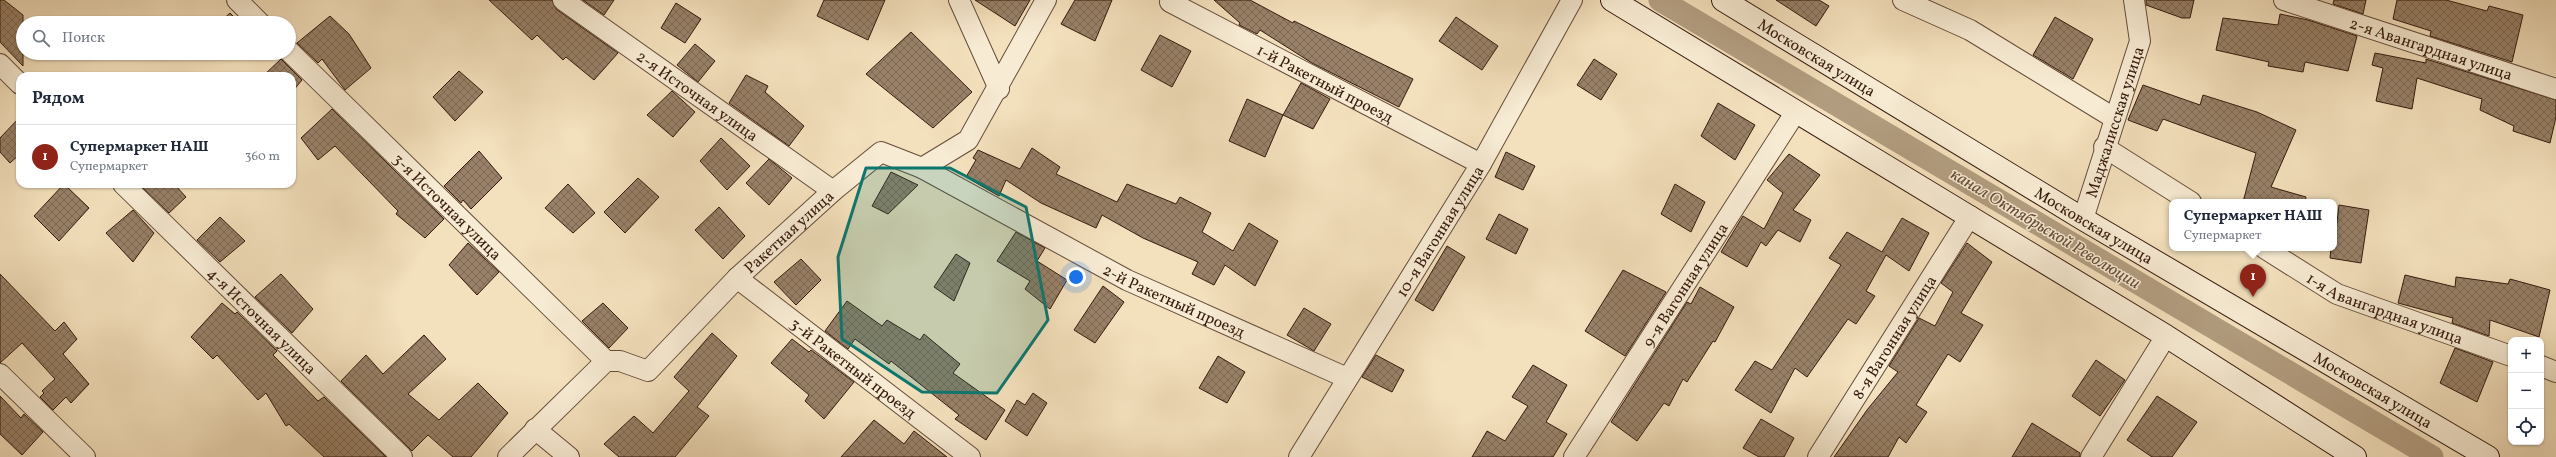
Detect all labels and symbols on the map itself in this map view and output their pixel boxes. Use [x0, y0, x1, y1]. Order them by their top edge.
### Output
street label: 2-я Авангардная улица [2346, 13, 2515, 87]
street label: Московская улица [1753, 15, 1879, 103]
street label: 1-й Ракетный проезд [1252, 40, 1396, 129]
street label: Маджалисская улица [2082, 44, 2151, 201]
street label: 2-я Источная улица [631, 46, 762, 148]
street label: 3-я Источная улица [387, 149, 506, 266]
street label: 10-я Вагонная улица [1392, 162, 1490, 302]
water label: канал Октябрьской Революции [1946, 163, 2145, 295]
street label: Московская улица [2030, 183, 2156, 271]
street label: Ракетная улица [740, 186, 840, 279]
street label: 9-я Вагонная улица [1638, 219, 1735, 352]
street label: 2-й Ракетный проезд [1098, 260, 1248, 344]
street label: 4-я Источная улица [201, 263, 321, 380]
pin: 1 [2240, 264, 2266, 297]
your location [1066, 267, 1086, 287]
street label: 1-я Авангардная улица [2301, 268, 2466, 351]
street label: 8-я Вагонная улица [1848, 272, 1943, 404]
street label: 3-й Ракетный проезд [785, 314, 920, 425]
street label: Московская улица [2309, 348, 2436, 435]

